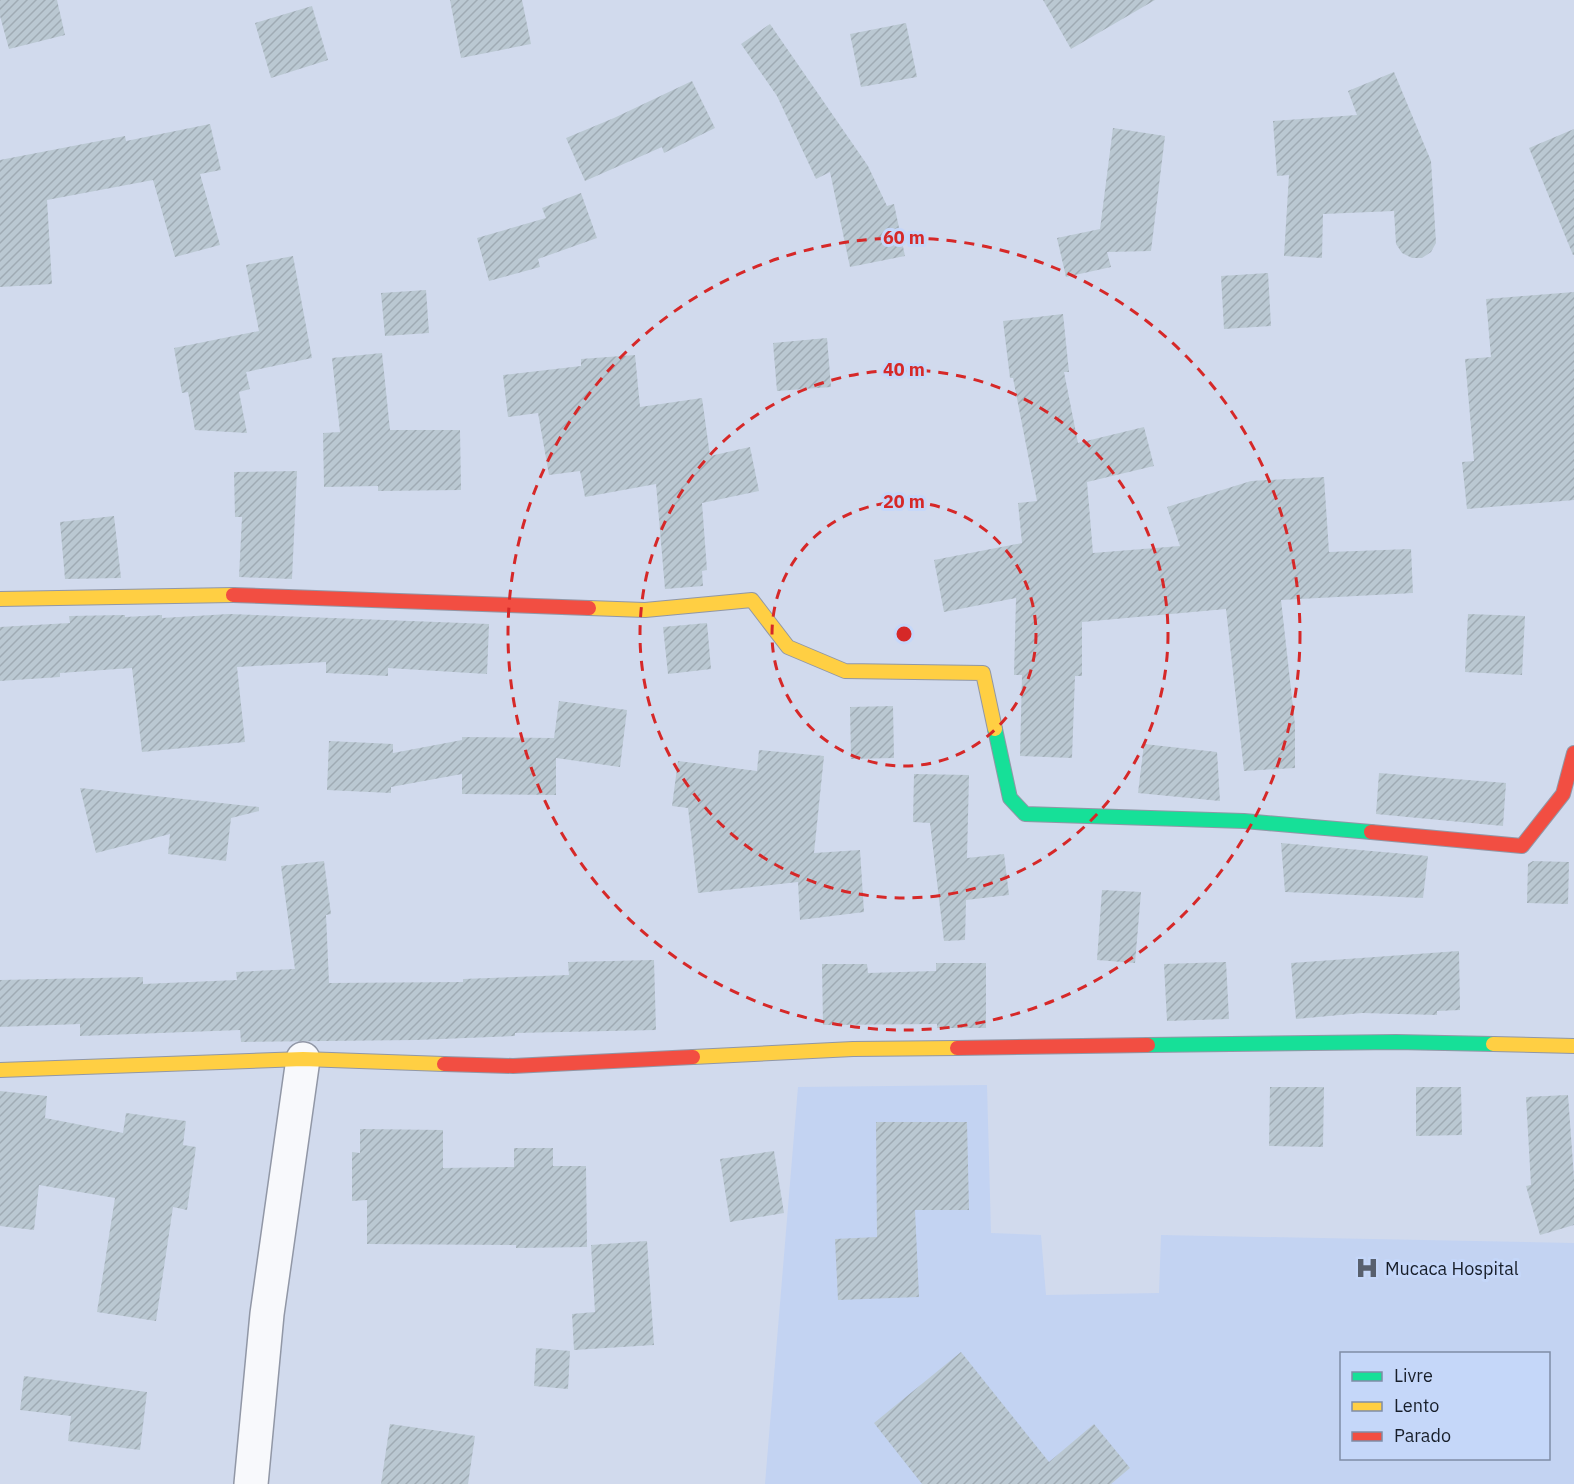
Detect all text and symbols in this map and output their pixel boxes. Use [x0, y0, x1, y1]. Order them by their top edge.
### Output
text: 60 m [883, 226, 925, 249]
text: 40 m [883, 358, 925, 381]
text: 20 m [883, 490, 925, 513]
centre of rings [894, 624, 914, 644]
hospital icon: Mucaca Hospital [1354, 1255, 1380, 1281]
place label: Mucaca Hospital [1385, 1257, 1519, 1280]
legend [1340, 1352, 1550, 1460]
text: Livre [1394, 1364, 1433, 1387]
text: Lento [1394, 1394, 1439, 1417]
text: Parado [1394, 1424, 1451, 1447]

